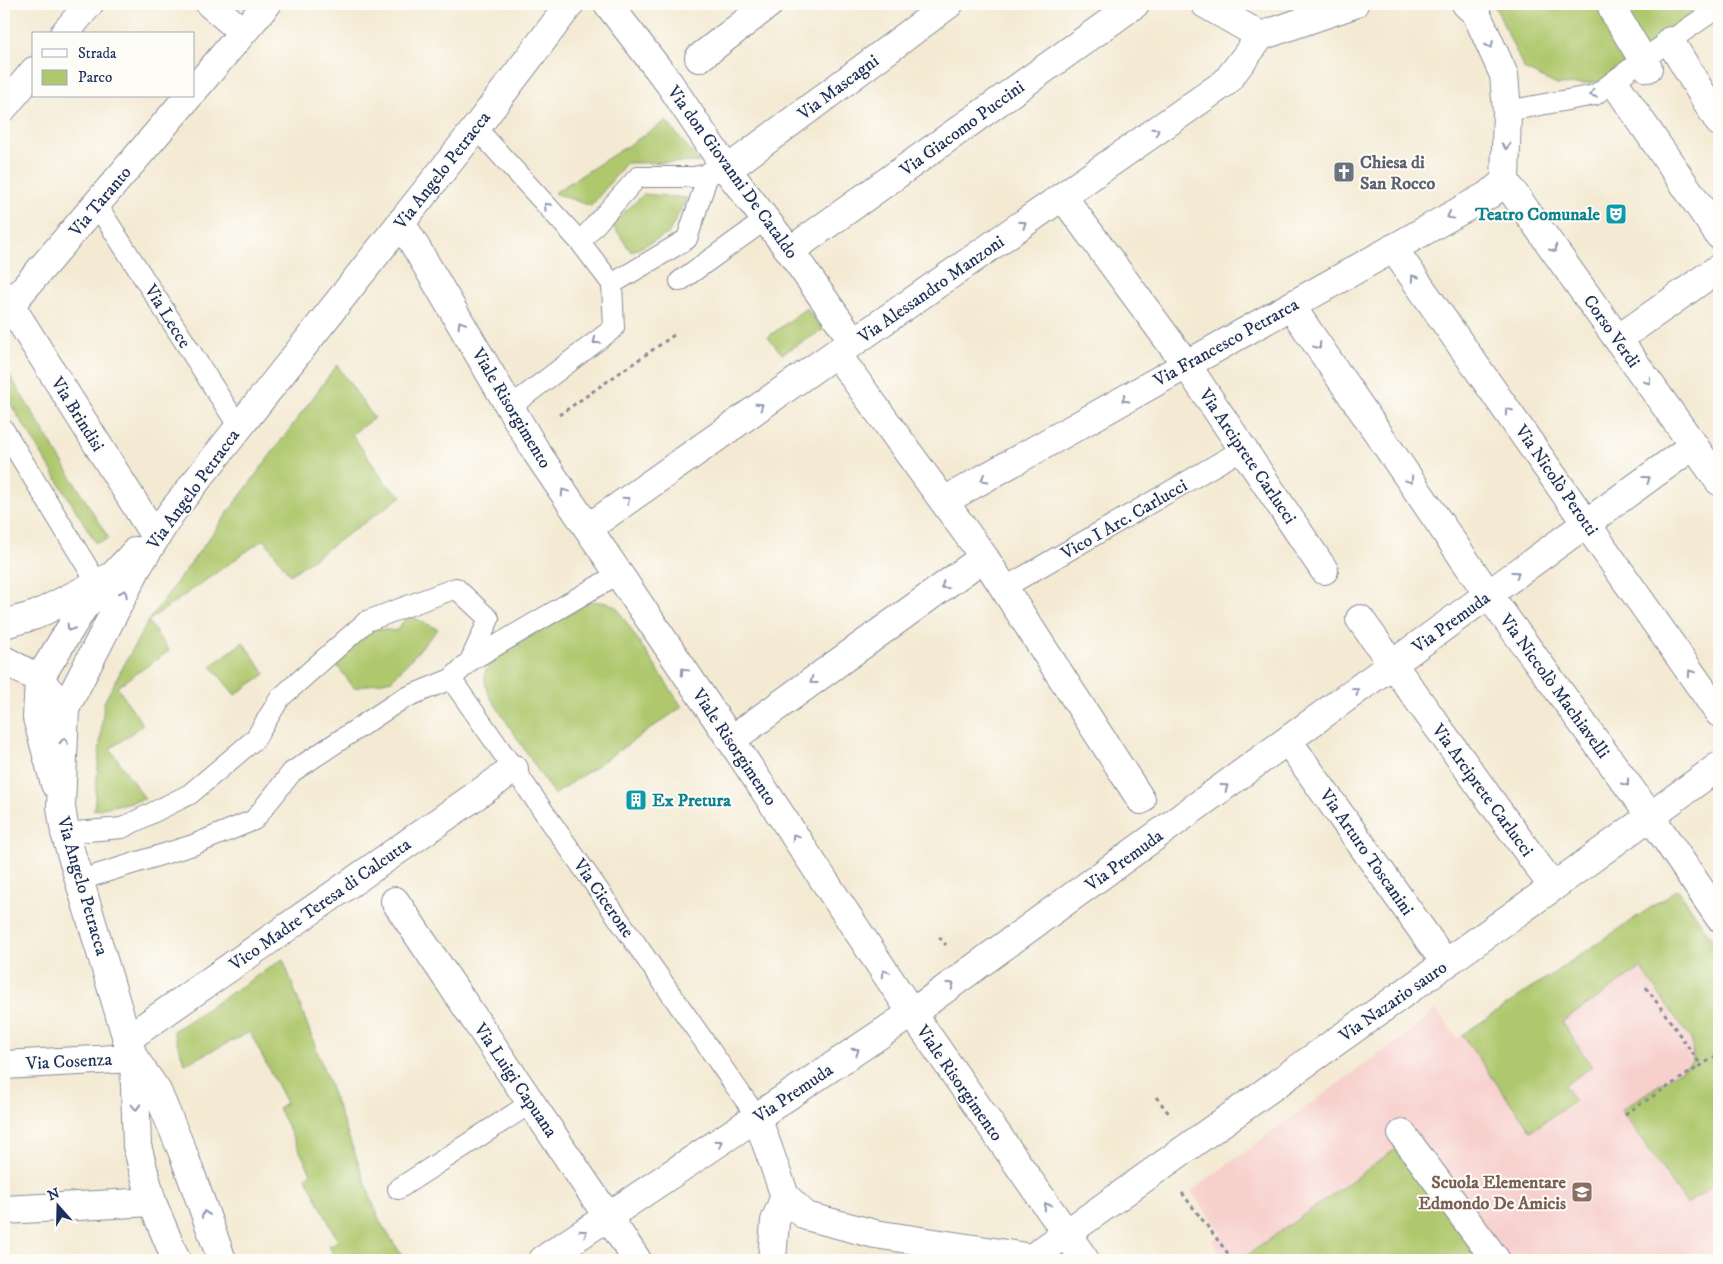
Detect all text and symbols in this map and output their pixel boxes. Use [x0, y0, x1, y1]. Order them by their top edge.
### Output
legend [32, 32, 195, 98]
one-way arrow [1484, 40, 1495, 49]
text: Strada [78, 44, 117, 63]
street label: Via Mascagni [793, 50, 883, 126]
text: Parco [78, 68, 112, 87]
street label: Via Giacomo Puccini [895, 76, 1029, 182]
street label: Via don Giovanni De Cataldo [662, 81, 802, 263]
one-way arrow [1589, 88, 1598, 98]
street label: Via Angelo Petracca [389, 107, 496, 235]
one-way arrow [1150, 128, 1160, 137]
one-way arrow [1501, 142, 1511, 150]
place label: Chiesa di San Rocco [1360, 152, 1435, 195]
church icon: Chiesa di San Rocco [1332, 160, 1356, 184]
street label: Via Taranto [64, 162, 137, 242]
theatre icon: Teatro Comunale [1604, 202, 1628, 226]
one-way arrow [544, 203, 553, 212]
place label: Teatro Comunale [1474, 204, 1601, 226]
one-way arrow [1446, 210, 1455, 220]
one-way arrow [1018, 221, 1027, 230]
street label: Via Alessandro Manzoni [854, 231, 1009, 349]
one-way arrow [1548, 243, 1557, 253]
one-way arrow [1411, 274, 1420, 284]
street label: Via Lecce [139, 280, 195, 352]
street label: Corso Verdi [1578, 291, 1644, 372]
street label: Via Francesco Petrarca [1149, 294, 1303, 392]
one-way arrow [458, 320, 468, 329]
one-way arrow [592, 335, 602, 344]
one-way arrow [1312, 340, 1321, 350]
street label: Viale Risorgimento [466, 344, 556, 473]
street label: Via Brindisi [45, 372, 109, 456]
one-way arrow [1642, 375, 1651, 385]
street label: Via Arciprete Carlucci [1193, 384, 1301, 528]
one-way arrow [1122, 392, 1131, 402]
one-way arrow [754, 403, 764, 412]
one-way arrow [1505, 407, 1514, 417]
street label: Via Nicolò Perotti [1509, 420, 1602, 540]
street label: Via Angelo Petracca [142, 425, 245, 555]
one-way arrow [980, 472, 989, 482]
one-way arrow [1404, 474, 1413, 484]
street label: Vico I Arc. Carlucci [1057, 475, 1191, 565]
one-way arrow [1642, 476, 1651, 485]
one-way arrow [560, 489, 570, 498]
one-way arrow [622, 497, 631, 506]
one-way arrow [1510, 571, 1520, 580]
one-way arrow [941, 579, 950, 589]
street label: Via Premuda [1408, 587, 1495, 659]
one-way arrow [118, 589, 128, 598]
street label: Via Niccolò Machiavelli [1494, 609, 1614, 763]
one-way arrow [67, 623, 76, 632]
one-way arrow [681, 667, 690, 676]
one-way arrow [1688, 669, 1697, 679]
one-way arrow [809, 675, 819, 684]
street label: Viale Risorgimento [686, 684, 782, 810]
one-way arrow [1350, 688, 1360, 697]
street label: Via Arciprete Carlucci [1426, 719, 1538, 861]
one-way arrow [59, 737, 70, 745]
one-way arrow [1621, 777, 1629, 786]
one-way arrow [1219, 784, 1228, 792]
street label: Via Arturo Toscanini [1314, 784, 1418, 920]
building icon: Ex Pretura [624, 788, 648, 812]
place label: Ex Pretura [652, 790, 731, 812]
street label: Via Angelo Petracca [51, 813, 112, 959]
street label: Via Premuda [1081, 825, 1168, 897]
street label: Vico Madre Teresa di Calcutta [225, 834, 416, 976]
one-way arrow [792, 834, 801, 843]
street label: Via Cicerone [567, 854, 638, 942]
street label: Via Nazario sauro [1335, 956, 1452, 1048]
one-way arrow [882, 969, 891, 978]
one-way arrow [945, 982, 955, 991]
street label: Via Luigi Capuana [468, 1018, 562, 1142]
street label: Viale Risorgimento [910, 1021, 1007, 1146]
one-way arrow [850, 1048, 859, 1057]
street label: Via Cosenza [24, 1049, 113, 1075]
street label: Via Premuda [749, 1059, 838, 1129]
one-way arrow [130, 1103, 141, 1111]
one-way arrow [713, 1140, 723, 1149]
place label: Scuola Elementare Edmondo De Amicis [1418, 1172, 1567, 1215]
school or university icon: Scuola Elementare Edmondo De Amicis [1570, 1180, 1594, 1204]
north arrow [32, 1182, 82, 1232]
text: N [45, 1184, 63, 1205]
one-way arrow [1044, 1202, 1053, 1212]
one-way arrow [201, 1211, 211, 1219]
one-way arrow [578, 1230, 587, 1239]

